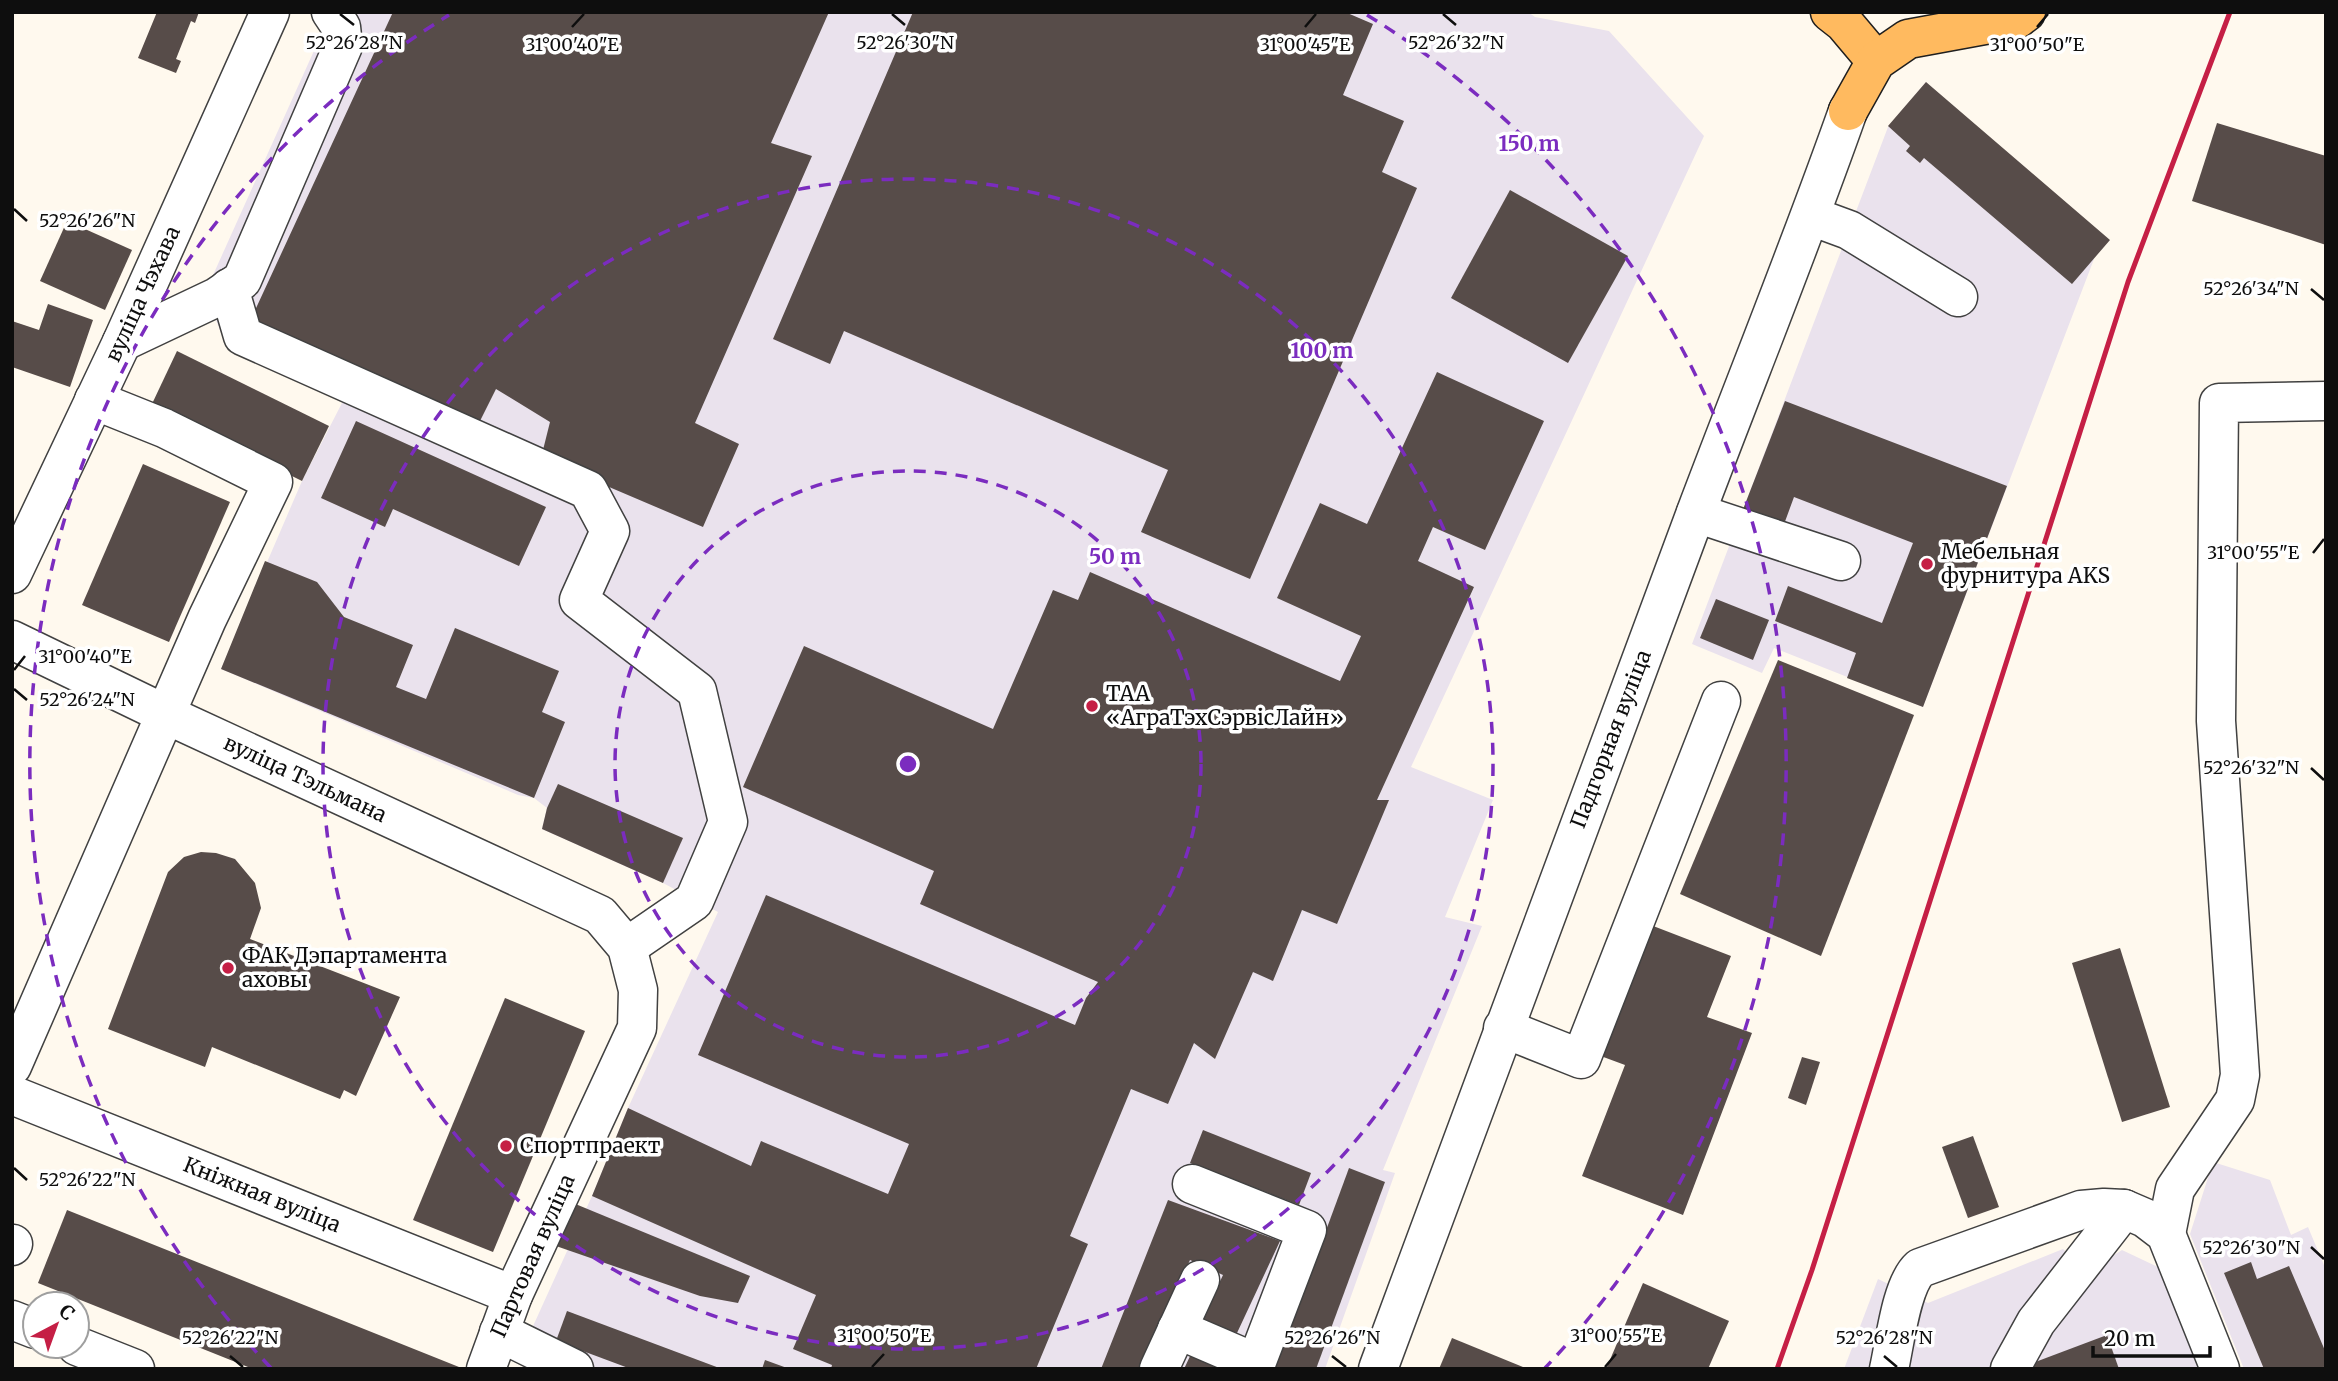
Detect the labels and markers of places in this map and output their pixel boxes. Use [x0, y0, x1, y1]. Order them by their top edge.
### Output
place label: Мебельная фурнитура AKS [1941, 538, 2110, 589]
marker: Мебельная фурнитура AKS [1919, 556, 1935, 572]
place label: ТАА «АграТэхСэрвісЛайн» [1106, 680, 1344, 731]
marker: ТАА «АграТэхСэрвісЛайн» [1084, 698, 1100, 714]
centre of rings [896, 752, 920, 776]
place label: ФАК Дэпартамента аховы [242, 942, 447, 993]
marker: ФАК Дэпартамента аховы [220, 960, 236, 976]
place label: Спортпраект [520, 1132, 661, 1159]
marker: Спортпраект [498, 1138, 514, 1154]

